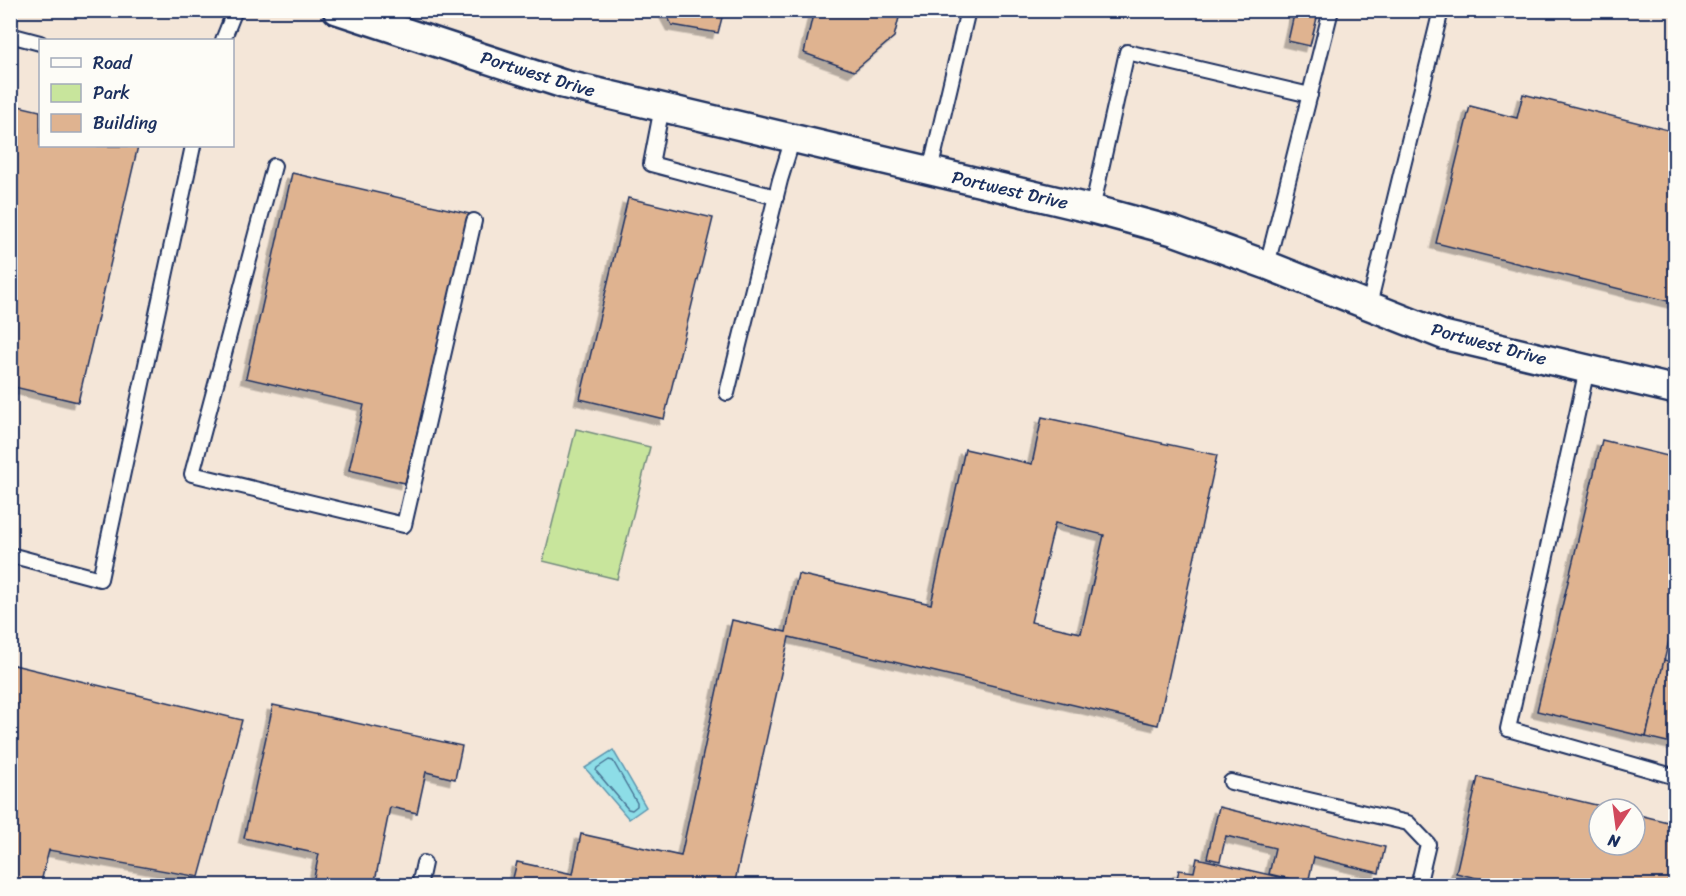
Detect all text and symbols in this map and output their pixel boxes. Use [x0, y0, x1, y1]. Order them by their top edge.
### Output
legend [39, 39, 234, 147]
street label: Portwest Drive [477, 41, 599, 107]
text: Road [93, 47, 133, 79]
text: Park [93, 77, 130, 109]
text: Building [93, 107, 157, 139]
street label: Portwest Drive [949, 161, 1071, 219]
street label: Portwest Drive [1428, 313, 1550, 375]
north arrow [1587, 797, 1647, 857]
text: N [1604, 826, 1623, 857]

